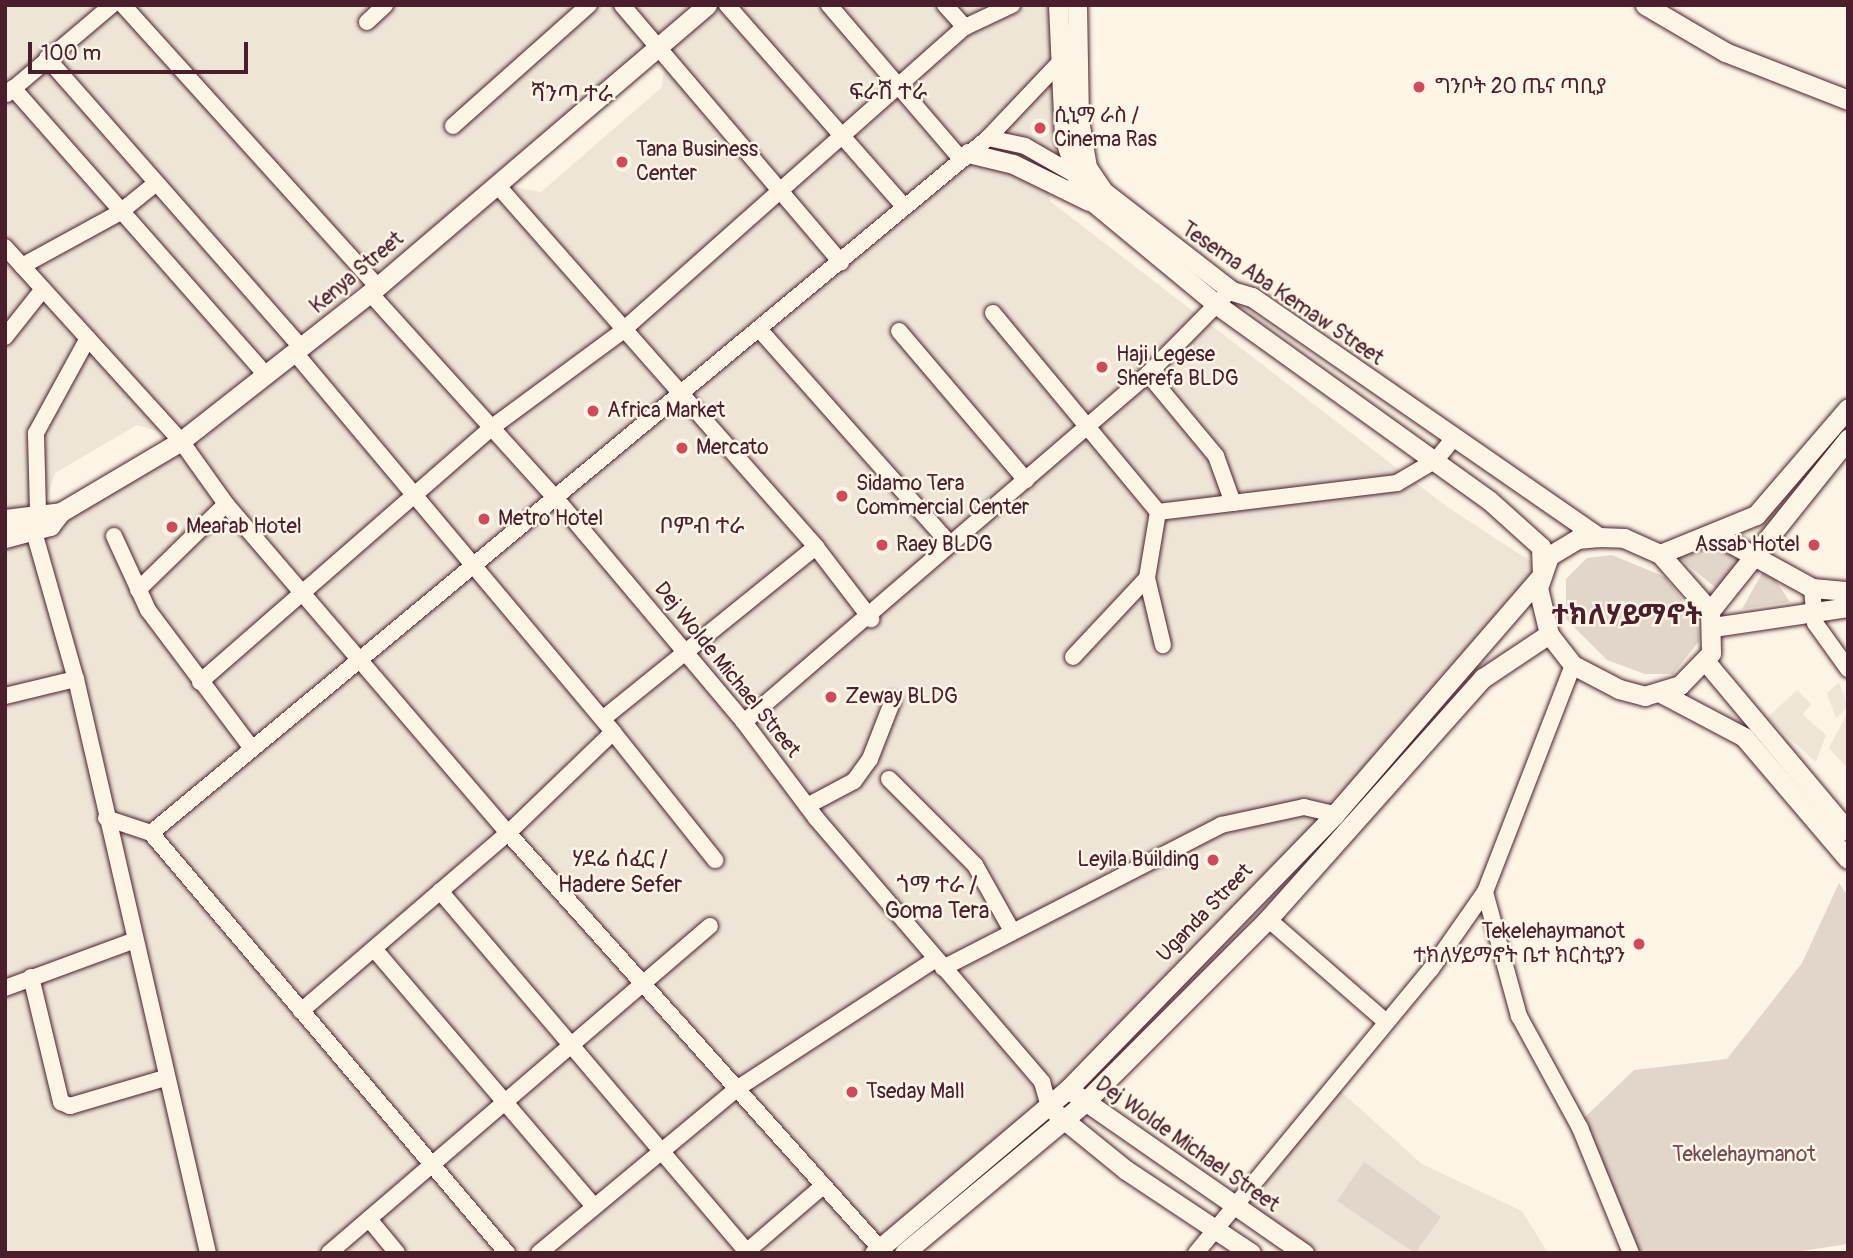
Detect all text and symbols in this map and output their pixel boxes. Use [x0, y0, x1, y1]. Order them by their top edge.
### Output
scale bar [32, 28, 252, 72]
text: 100 m [41, 40, 101, 67]
place label: ግንቦት 20 ጤና ጣቢያ [1435, 74, 1606, 100]
marker: ግንቦት 20 ጤና ጣቢያ [1409, 77, 1429, 97]
district label: ፍራሽ ተራ [849, 78, 927, 106]
district label: ሻንጣ ተራ [531, 80, 613, 108]
place label: ሲኒማ ራስ / Cinema Ras [1054, 103, 1157, 153]
marker: ሲኒማ ራስ / Cinema Ras [1032, 120, 1048, 136]
place label: Tana Business Center [636, 137, 758, 187]
marker: Tana Business Center [614, 154, 630, 170]
street label: Tesema Aba Kemaw Street [1176, 217, 1388, 371]
street label: Kenya Street [305, 227, 409, 319]
place label: Haji Legese Sherefa BLDG [1116, 342, 1239, 392]
marker: Haji Legese Sherefa BLDG [1094, 359, 1110, 375]
place label: Africa Market [607, 398, 725, 424]
marker: Africa Market [585, 403, 601, 419]
place label: Mercato [696, 435, 769, 461]
marker: Mercato [674, 440, 690, 456]
place label: Sidamo Tera Commercial Center [856, 471, 1029, 521]
marker: Sidamo Tera Commercial Center [834, 488, 850, 504]
place label: Metro Hotel [498, 506, 603, 532]
marker: Metro Hotel [476, 511, 492, 527]
district label: ቦምብ ተራ [659, 512, 745, 540]
place label: Mearab Hotel [186, 514, 302, 540]
marker: Mearab Hotel [164, 519, 180, 535]
place label: Raey BLDG [896, 532, 993, 558]
place label: Assab Hotel [1695, 532, 1800, 558]
marker: Raey BLDG [874, 537, 890, 553]
marker: Assab Hotel [1806, 537, 1822, 553]
street label: Dej Wolde Michael Street [648, 577, 806, 763]
district label: ተክለሃይማኖት [1552, 599, 1702, 633]
place label: Zeway BLDG [845, 684, 958, 710]
marker: Zeway BLDG [823, 689, 839, 705]
district label: ሃደሬ ሰፈር / Hadere Sefer [547, 845, 693, 899]
place label: Leyila Building [1077, 847, 1199, 873]
marker: Leyila Building [1205, 852, 1221, 868]
street label: Uganda Street [1152, 859, 1258, 967]
district label: ጎማ ተራ / Goma Tera [877, 871, 997, 925]
place label: Tekelehaymanot ተክለሃይማኖት ቤተ ክርስቲያን [1413, 919, 1625, 969]
marker: Tekelehaymanot ተክለሃይማኖት ቤተ ክርስቲያን [1631, 936, 1647, 952]
street label: Dej Wolde Michael Street [1090, 1072, 1284, 1218]
place label: Tseday Mall [866, 1079, 965, 1105]
marker: Tseday Mall [844, 1084, 860, 1100]
park label: Tekelehaymanot [1672, 1142, 1816, 1168]

